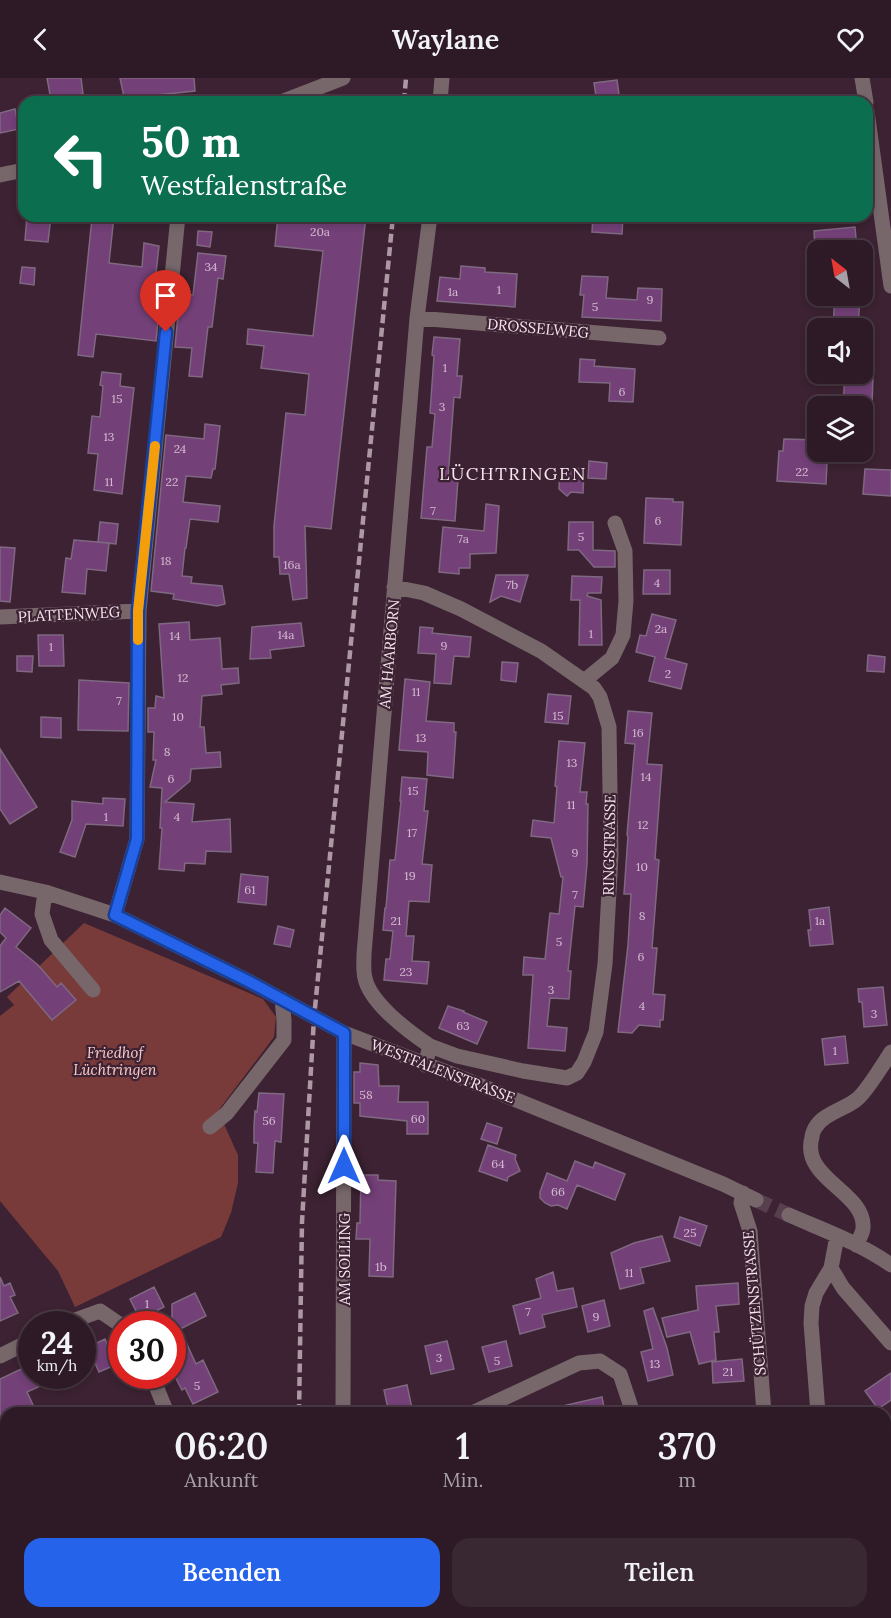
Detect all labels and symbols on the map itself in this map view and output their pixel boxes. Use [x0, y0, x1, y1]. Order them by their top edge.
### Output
house number: 20a [310, 224, 330, 239]
north arrow [807, 240, 873, 306]
house number: 34 [204, 259, 218, 274]
pin [140, 270, 191, 332]
house number: 1 [497, 282, 501, 297]
house number: 1a [448, 284, 458, 299]
house number: 9 [647, 292, 654, 307]
house number: 5 [592, 299, 598, 314]
street label: DROSSELWEG [486, 314, 590, 342]
house number: 1 [443, 360, 447, 375]
house number: 6 [619, 384, 626, 399]
house number: 15 [112, 391, 122, 406]
house number: 3 [439, 399, 446, 414]
house number: 13 [103, 429, 115, 444]
house number: 24 [174, 441, 187, 456]
district label: LÜCHTRINGEN [439, 462, 587, 485]
house number: 22 [796, 464, 808, 479]
house number: 11 [105, 474, 113, 489]
house number: 22 [166, 474, 178, 489]
house number: 7 [430, 503, 436, 518]
house number: 6 [655, 513, 662, 528]
house number: 5 [578, 529, 584, 544]
house number: 7a [457, 531, 469, 546]
house number: 18 [160, 553, 172, 568]
house number: 16a [283, 557, 301, 572]
house number: 4 [654, 575, 661, 590]
house number: 7b [506, 577, 518, 592]
street label: AM HAARBORN [375, 599, 403, 710]
street label: PLATTENWEG [17, 602, 121, 626]
house number: 2a [655, 621, 667, 636]
house number: 1 [589, 626, 593, 641]
house number: 14a [277, 627, 295, 642]
house number: 14 [170, 628, 181, 643]
house number: 9 [441, 638, 448, 653]
house number: 1 [49, 639, 53, 654]
house number: 2 [665, 666, 671, 681]
house number: 12 [178, 670, 188, 685]
house number: 11 [412, 684, 420, 699]
house number: 7 [116, 693, 122, 708]
house number: 15 [553, 708, 563, 723]
house number: 10 [172, 709, 184, 724]
house number: 16 [632, 725, 644, 740]
house number: 13 [415, 730, 427, 745]
house number: 8 [164, 744, 171, 759]
house number: 13 [566, 755, 578, 770]
house number: 14 [641, 769, 652, 784]
house number: 6 [168, 771, 175, 786]
house number: 15 [408, 783, 418, 798]
street label: RINGSTRASSE [599, 794, 619, 896]
house number: 11 [567, 797, 575, 812]
house number: 1 [104, 809, 108, 824]
house number: 4 [174, 809, 181, 824]
house number: 12 [638, 817, 648, 832]
house number: 17 [407, 825, 417, 840]
house number: 9 [572, 845, 579, 860]
house number: 10 [636, 859, 648, 874]
house number: 19 [404, 868, 416, 883]
house number: 61 [244, 882, 256, 897]
house number: 7 [572, 887, 578, 902]
house number: 8 [639, 908, 646, 923]
house number: 21 [391, 913, 401, 928]
house number: 1a [815, 913, 825, 928]
house number: 5 [556, 934, 562, 949]
house number: 6 [638, 949, 645, 964]
house number: 23 [400, 964, 413, 979]
house number: 3 [548, 982, 555, 997]
house number: 4 [639, 998, 646, 1013]
house number: 3 [871, 1006, 878, 1021]
house number: 63 [456, 1018, 470, 1033]
street label: WESTFALENSTRASSE [368, 1035, 518, 1107]
park label: Friedhof Lüchtringen [73, 1043, 158, 1079]
house number: 1 [833, 1043, 837, 1058]
house number: 58 [359, 1087, 373, 1102]
house number: 60 [411, 1111, 425, 1126]
house number: 56 [262, 1113, 276, 1128]
position arrow [312, 1134, 376, 1198]
house number: 64 [491, 1156, 505, 1171]
house number: 66 [551, 1184, 565, 1199]
street label: AM SOLLING [335, 1212, 354, 1306]
house number: 25 [684, 1225, 696, 1240]
street label: SCHÜTZENSTRASSE [738, 1230, 770, 1376]
house number: 1b [375, 1259, 387, 1274]
house number: 11 [625, 1265, 633, 1280]
house number: 1 [145, 1296, 149, 1311]
house number: 7 [525, 1304, 531, 1319]
house number: 9 [593, 1309, 600, 1324]
speed limit sign: 30 [108, 1311, 186, 1389]
house number: 3 [436, 1350, 443, 1365]
house number: 5 [494, 1353, 500, 1368]
house number: 13 [649, 1356, 661, 1371]
house number: 21 [723, 1364, 733, 1379]
house number: 5 [194, 1378, 200, 1393]

